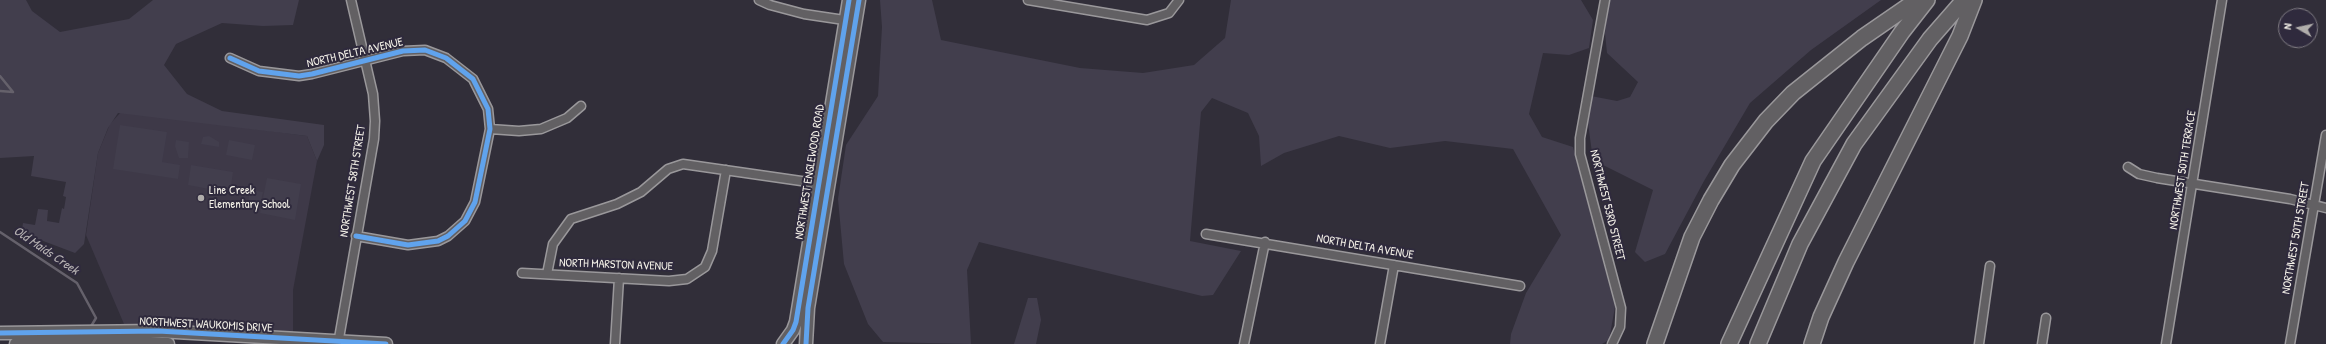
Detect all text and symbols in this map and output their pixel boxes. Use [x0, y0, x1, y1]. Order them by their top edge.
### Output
north arrow [2278, 8, 2318, 48]
text: N [2280, 22, 2295, 30]
street label: NORTH DELTA AVENUE [305, 35, 405, 71]
street label: NORTHWEST ENGLEWOOD ROAD [792, 104, 828, 240]
street label: NORTHWEST 50TH TERRACE [2166, 109, 2200, 231]
street label: NORTHWEST 58TH STREET [337, 124, 369, 238]
street label: NORTHWEST 53RD STREET [1586, 148, 1628, 262]
street label: NORTHWEST 50TH STREET [2279, 181, 2313, 295]
place label: Line Creek Elementary School [209, 184, 290, 212]
marker: Line Creek Elementary School [196, 193, 206, 203]
water label: Old Maids Creek [10, 223, 82, 279]
street label: NORTH DELTA AVENUE [1315, 231, 1415, 263]
street label: NORTH MARSTON AVENUE [559, 256, 673, 274]
street label: NORTHWEST WAUKOMIS DRIVE [139, 314, 273, 336]

